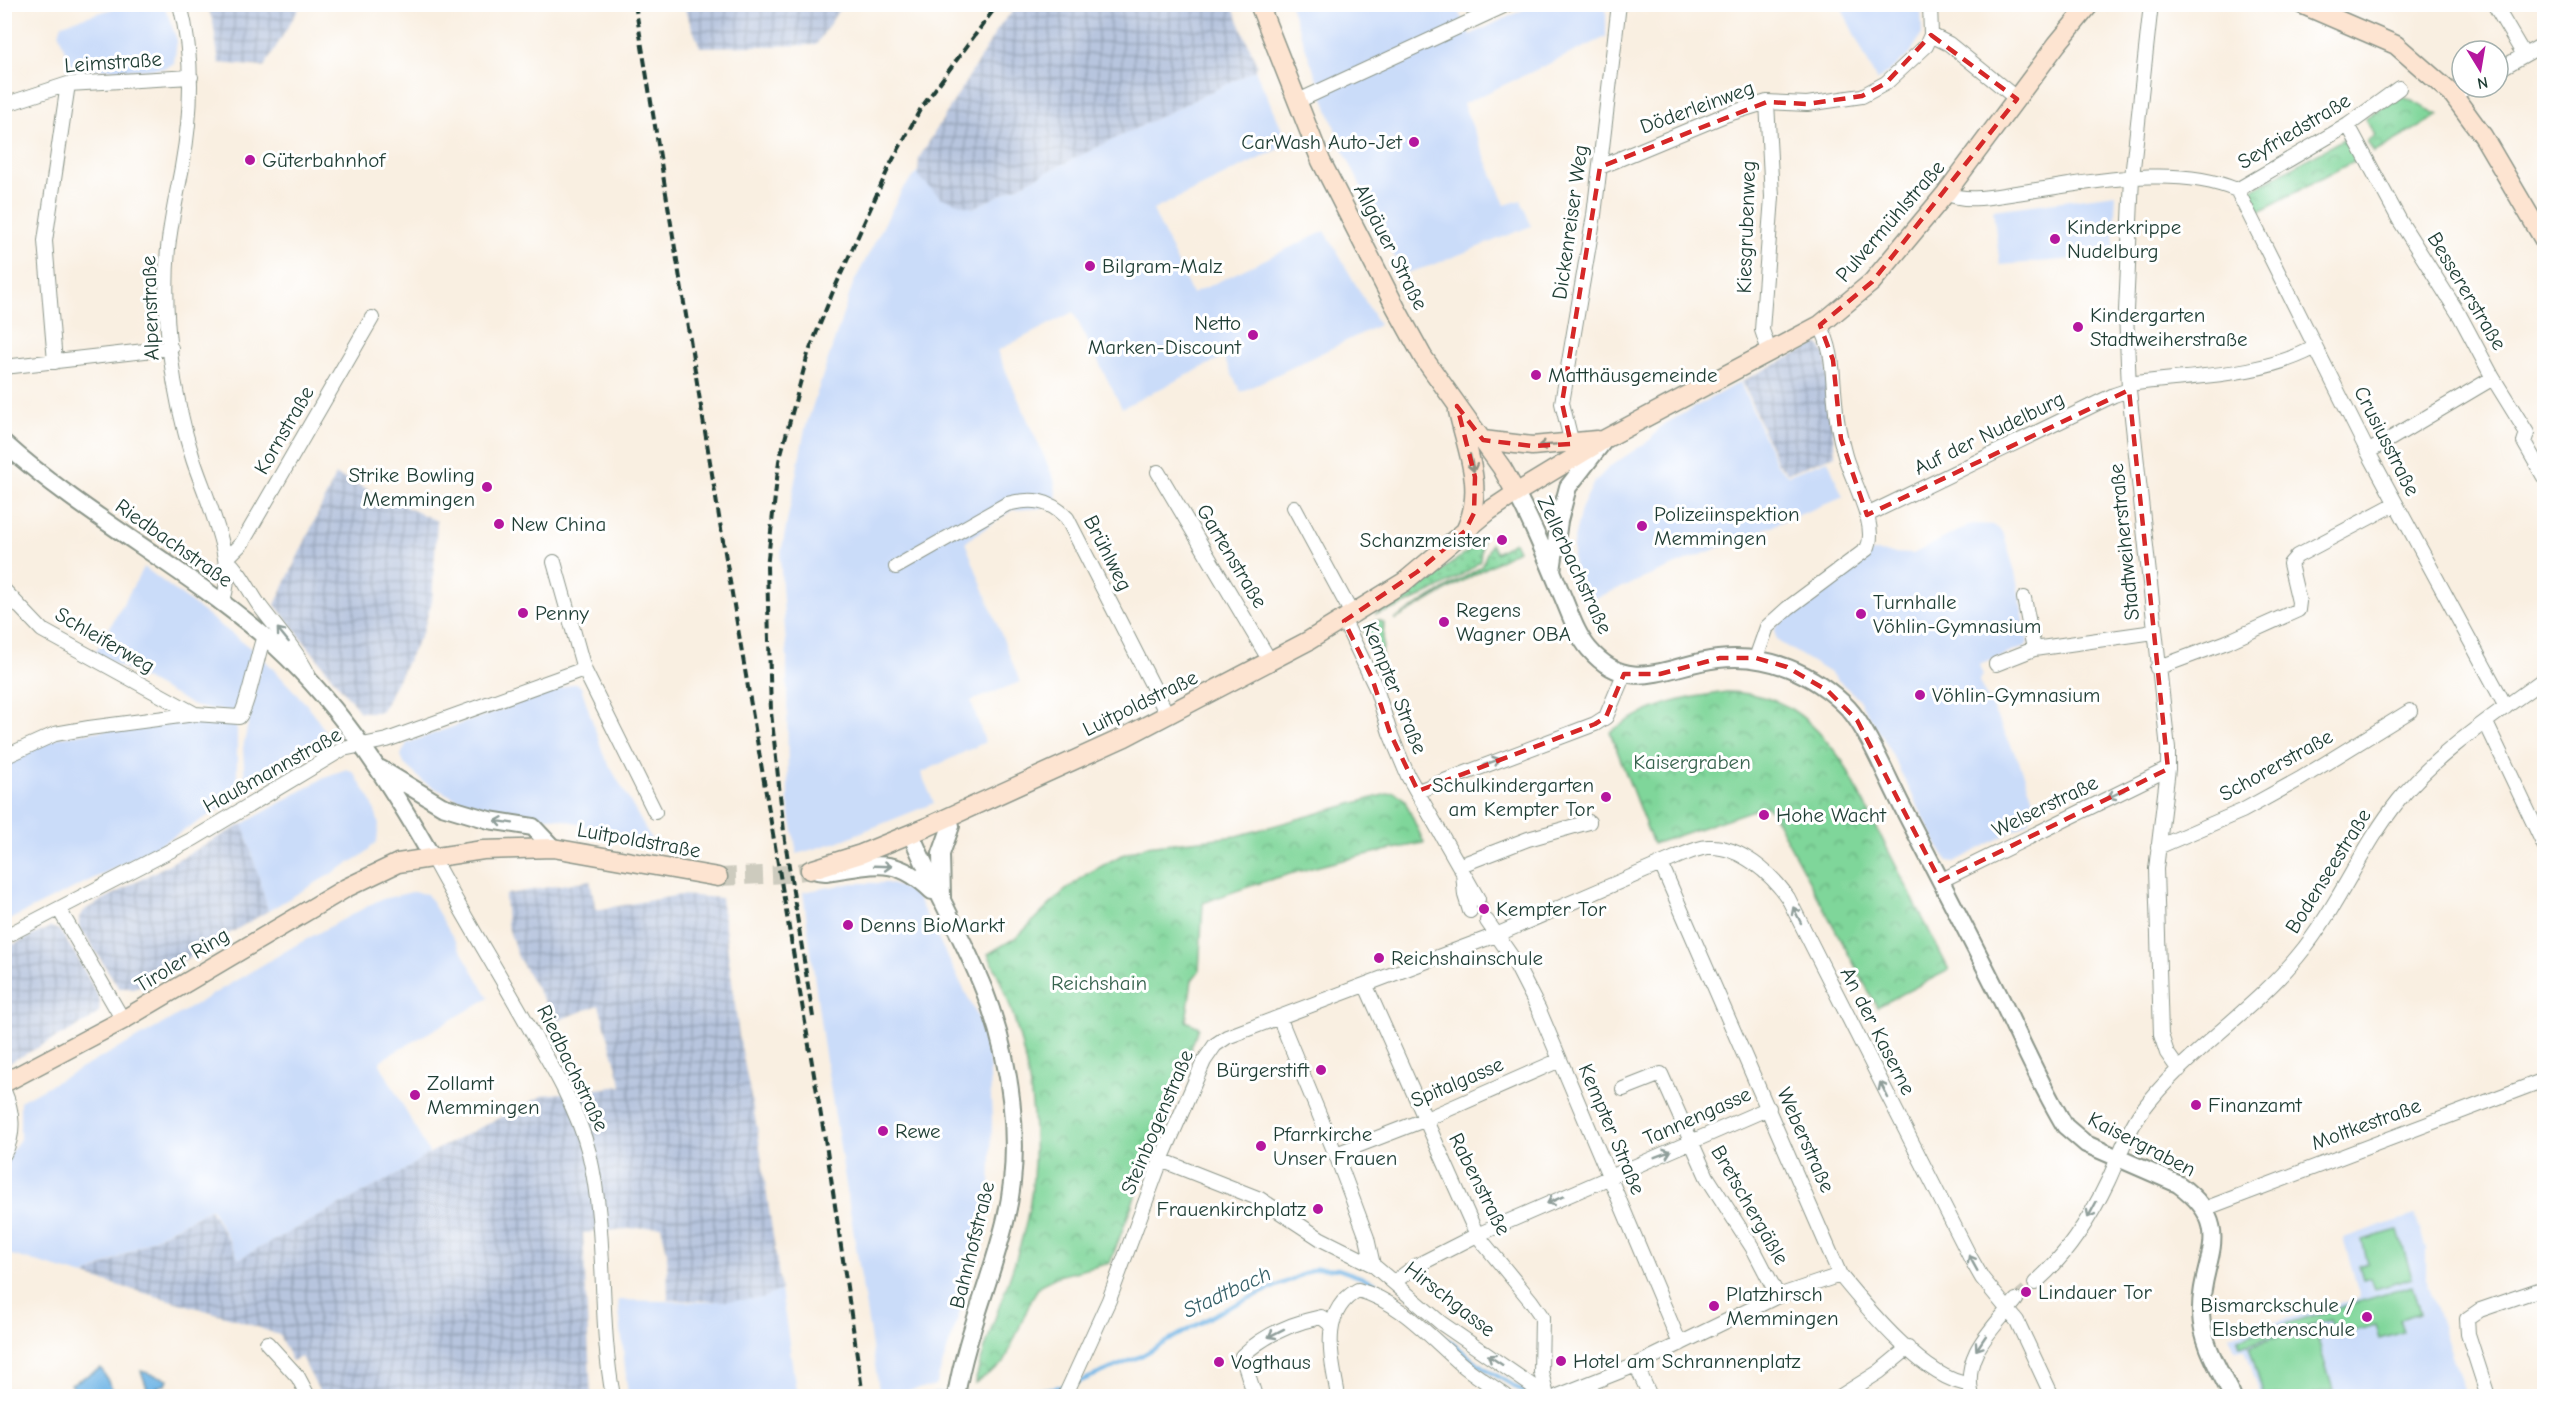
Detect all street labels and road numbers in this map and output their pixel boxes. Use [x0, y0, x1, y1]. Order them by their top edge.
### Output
street label: Leimstraße [63, 47, 163, 77]
street label: Döderleinweg [1637, 75, 1757, 139]
street label: Seyfriedstraße [2233, 88, 2355, 174]
street label: Dickenreiser Weg [1547, 143, 1593, 301]
street label: Pulvermühlstraße [1831, 155, 1949, 287]
street label: Kiesgrubenweg [1732, 160, 1760, 294]
street label: Allgäuer Straße [1349, 180, 1433, 314]
street label: Bessererstraße [2422, 228, 2512, 354]
street label: Alpenstraße [136, 255, 164, 361]
street label: Kornstraße [249, 382, 319, 478]
street label: Crusiusstraße [2349, 382, 2425, 500]
street label: Auf der Nudelburg [1910, 386, 2068, 480]
street label: Stadtweiherstraße [2104, 462, 2144, 622]
street label: Zellerbachstraße [1533, 492, 1617, 638]
street label: Riedbachstraße [111, 494, 237, 592]
street label: Gartenstraße [1192, 500, 1272, 612]
street label: Brühlweg [1079, 511, 1137, 595]
street label: Schleiferweg [51, 602, 159, 678]
street label: Kempter Straße [1358, 619, 1432, 757]
street label: Luitpoldstraße [1079, 665, 1201, 741]
street label: Haußmannstraße [199, 722, 345, 818]
street label: Schorerstraße [2215, 724, 2337, 806]
street label: Welserstraße [1988, 770, 2102, 842]
street label: Bodenseestraße [2280, 804, 2376, 938]
street label: Luitpoldstraße [575, 817, 703, 863]
street label: Tiroler Ring [131, 923, 233, 997]
street label: An der Kaserne [1836, 963, 1920, 1099]
street label: Riedbachstraße [532, 1001, 614, 1135]
street label: Steinbogenstraße [1116, 1046, 1198, 1198]
street label: Spitalgasse [1407, 1052, 1507, 1112]
street label: Kempter Straße [1574, 1060, 1650, 1198]
street label: Tannengasse [1640, 1082, 1754, 1150]
street label: Weberstraße [1772, 1084, 1840, 1196]
street label: Moltkestraße [2308, 1093, 2424, 1155]
street label: Kaisergraben [2084, 1107, 2200, 1181]
street label: Rabenstraße [1444, 1129, 1516, 1239]
street label: Bretschergäßle [1706, 1141, 1794, 1269]
street label: Bahnhofstraße [945, 1179, 999, 1311]
street label: Hirschgasse [1400, 1256, 1500, 1342]

